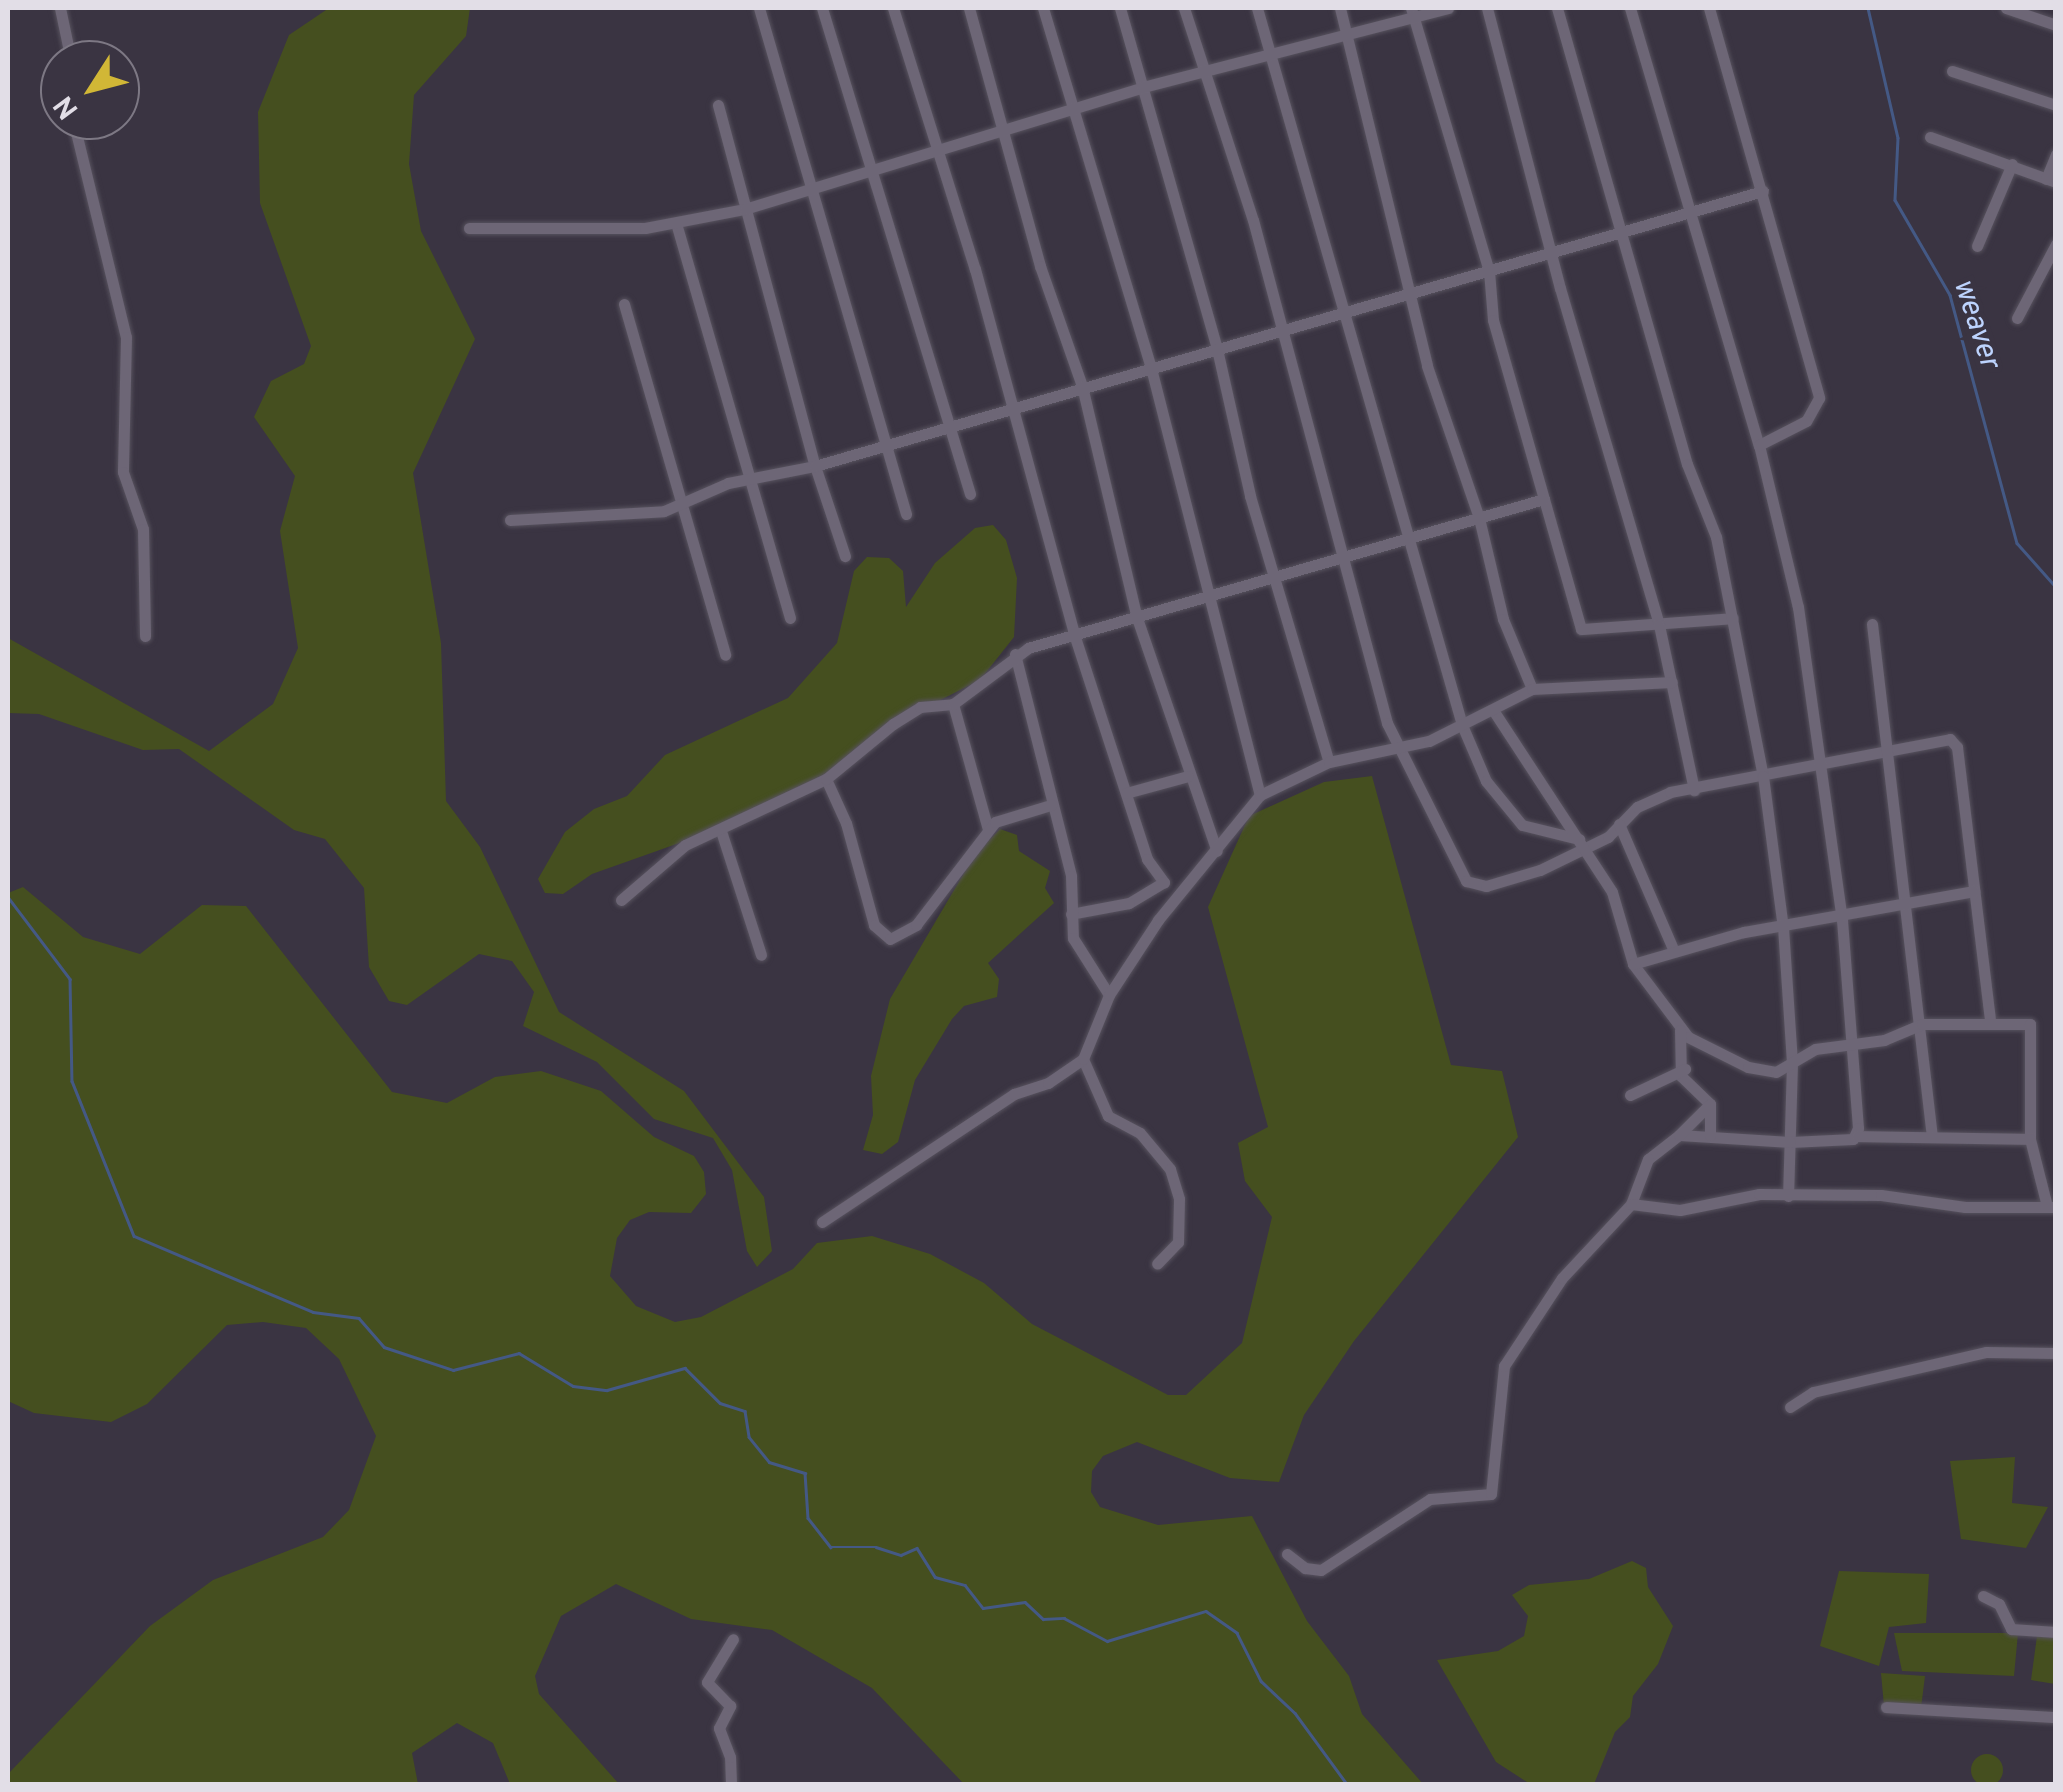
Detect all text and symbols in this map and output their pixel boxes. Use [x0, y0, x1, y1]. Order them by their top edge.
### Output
north arrow [40, 40, 140, 140]
text: N [47, 88, 88, 125]
water label: weaver [1944, 275, 2006, 373]

